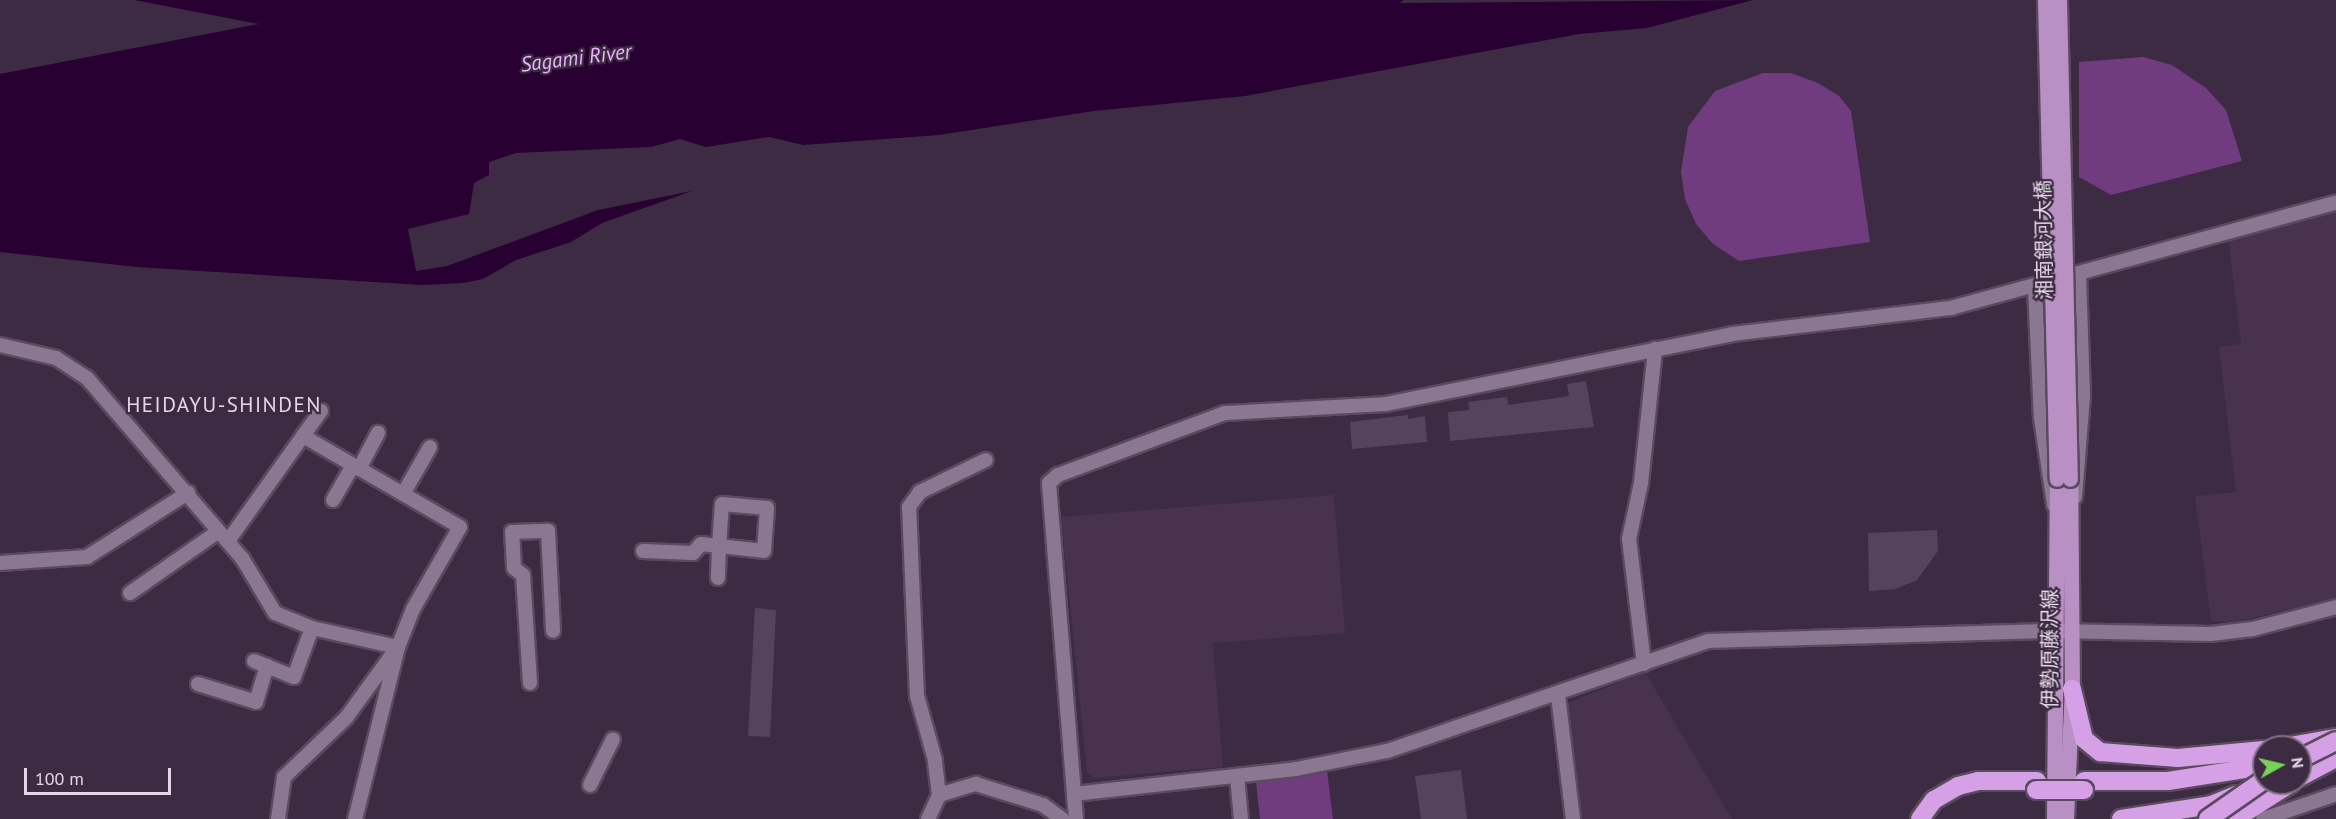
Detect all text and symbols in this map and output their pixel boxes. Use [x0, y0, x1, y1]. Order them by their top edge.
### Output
water label: Sagami River [519, 39, 633, 77]
street label: 湘南銀河大橋 [2031, 180, 2057, 300]
district label: HEIDAYU-SHINDEN [126, 392, 322, 418]
street label: 伊勢原藤沢線 [2038, 589, 2062, 709]
north arrow [2252, 735, 2312, 795]
scale bar [27, 756, 174, 794]
text: N [2287, 756, 2308, 769]
text: 100 m [35, 767, 84, 790]

